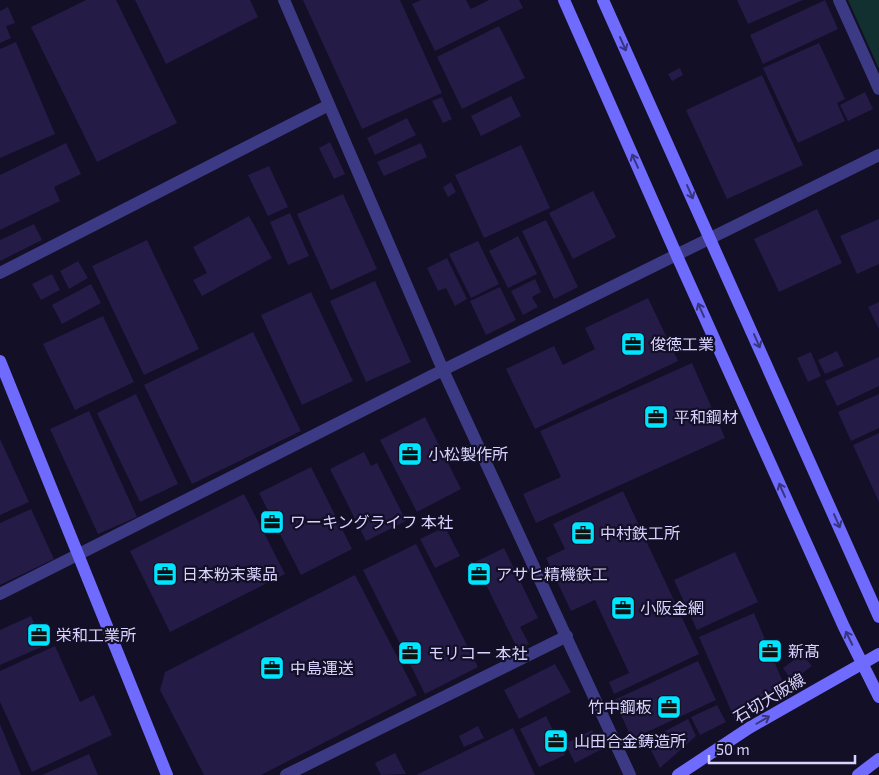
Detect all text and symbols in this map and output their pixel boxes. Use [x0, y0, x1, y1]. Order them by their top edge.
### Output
one-way arrow [619, 36, 629, 51]
one-way arrow [629, 154, 639, 169]
one-way arrow [686, 184, 696, 199]
one-way arrow [695, 303, 705, 318]
office icon: 俊徳工業 [620, 331, 646, 357]
one-way arrow [752, 333, 762, 348]
place label: 俊徳工業 [650, 334, 714, 353]
office icon: 平和鋼材 [643, 404, 669, 430]
place label: 平和鋼材 [674, 407, 738, 426]
office icon: 小松製作所 [397, 441, 423, 467]
place label: 小松製作所 [428, 444, 508, 463]
one-way arrow [777, 483, 786, 498]
office icon: ワーキングライフ 本社 [259, 509, 285, 535]
place label: ワーキングライフ 本社 [290, 512, 453, 531]
one-way arrow [832, 513, 842, 528]
office icon: 中村鉄工所 [570, 520, 596, 546]
place label: 中村鉄工所 [600, 523, 680, 542]
office icon: 日本粉末薬品 [152, 561, 178, 587]
office icon: アサヒ精機鉄工 [466, 561, 492, 587]
place label: 日本粉末薬品 [182, 564, 278, 583]
place label: アサヒ精機鉄工 [496, 564, 608, 583]
office icon: 小阪金網 [610, 595, 636, 621]
place label: 小阪金網 [640, 598, 704, 617]
office icon: 栄和工業所 [26, 622, 52, 648]
place label: 栄和工業所 [56, 625, 136, 644]
one-way arrow [844, 631, 853, 646]
office icon: 新髙 [757, 638, 783, 664]
office icon: モリコー 本社 [397, 640, 423, 666]
place label: 新髙 [788, 641, 820, 660]
place label: モリコー 本社 [428, 643, 528, 662]
office icon: 中島運送 [259, 655, 285, 681]
place label: 中島運送 [290, 658, 354, 677]
street label: 石切大阪線 [730, 669, 808, 726]
office icon: 竹中鋼板 [656, 694, 682, 720]
place label: 竹中鋼板 [588, 697, 652, 716]
one-way arrow [756, 715, 771, 725]
office icon: 山田合金鋳造所 [543, 728, 569, 754]
place label: 山田合金鋳造所 [574, 731, 686, 750]
scale bar [709, 732, 855, 764]
text: 50 m [716, 740, 750, 758]

